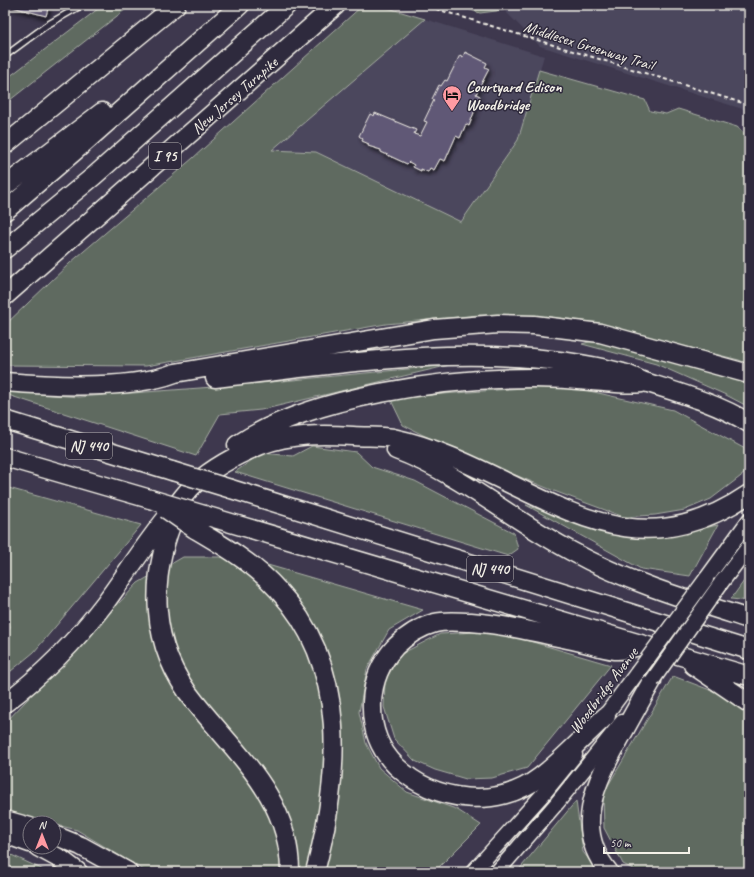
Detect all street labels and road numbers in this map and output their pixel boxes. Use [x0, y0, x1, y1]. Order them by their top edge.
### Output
street label: Middlesex Greenway Trail [521, 17, 659, 76]
street label: New Jersey Turnpike [187, 52, 283, 139]
road number: I 95 [149, 143, 181, 169]
road number: NJ 440 [66, 433, 112, 459]
road number: NJ 440 [467, 556, 513, 582]
street label: Woodbridge Avenue [565, 642, 644, 738]

